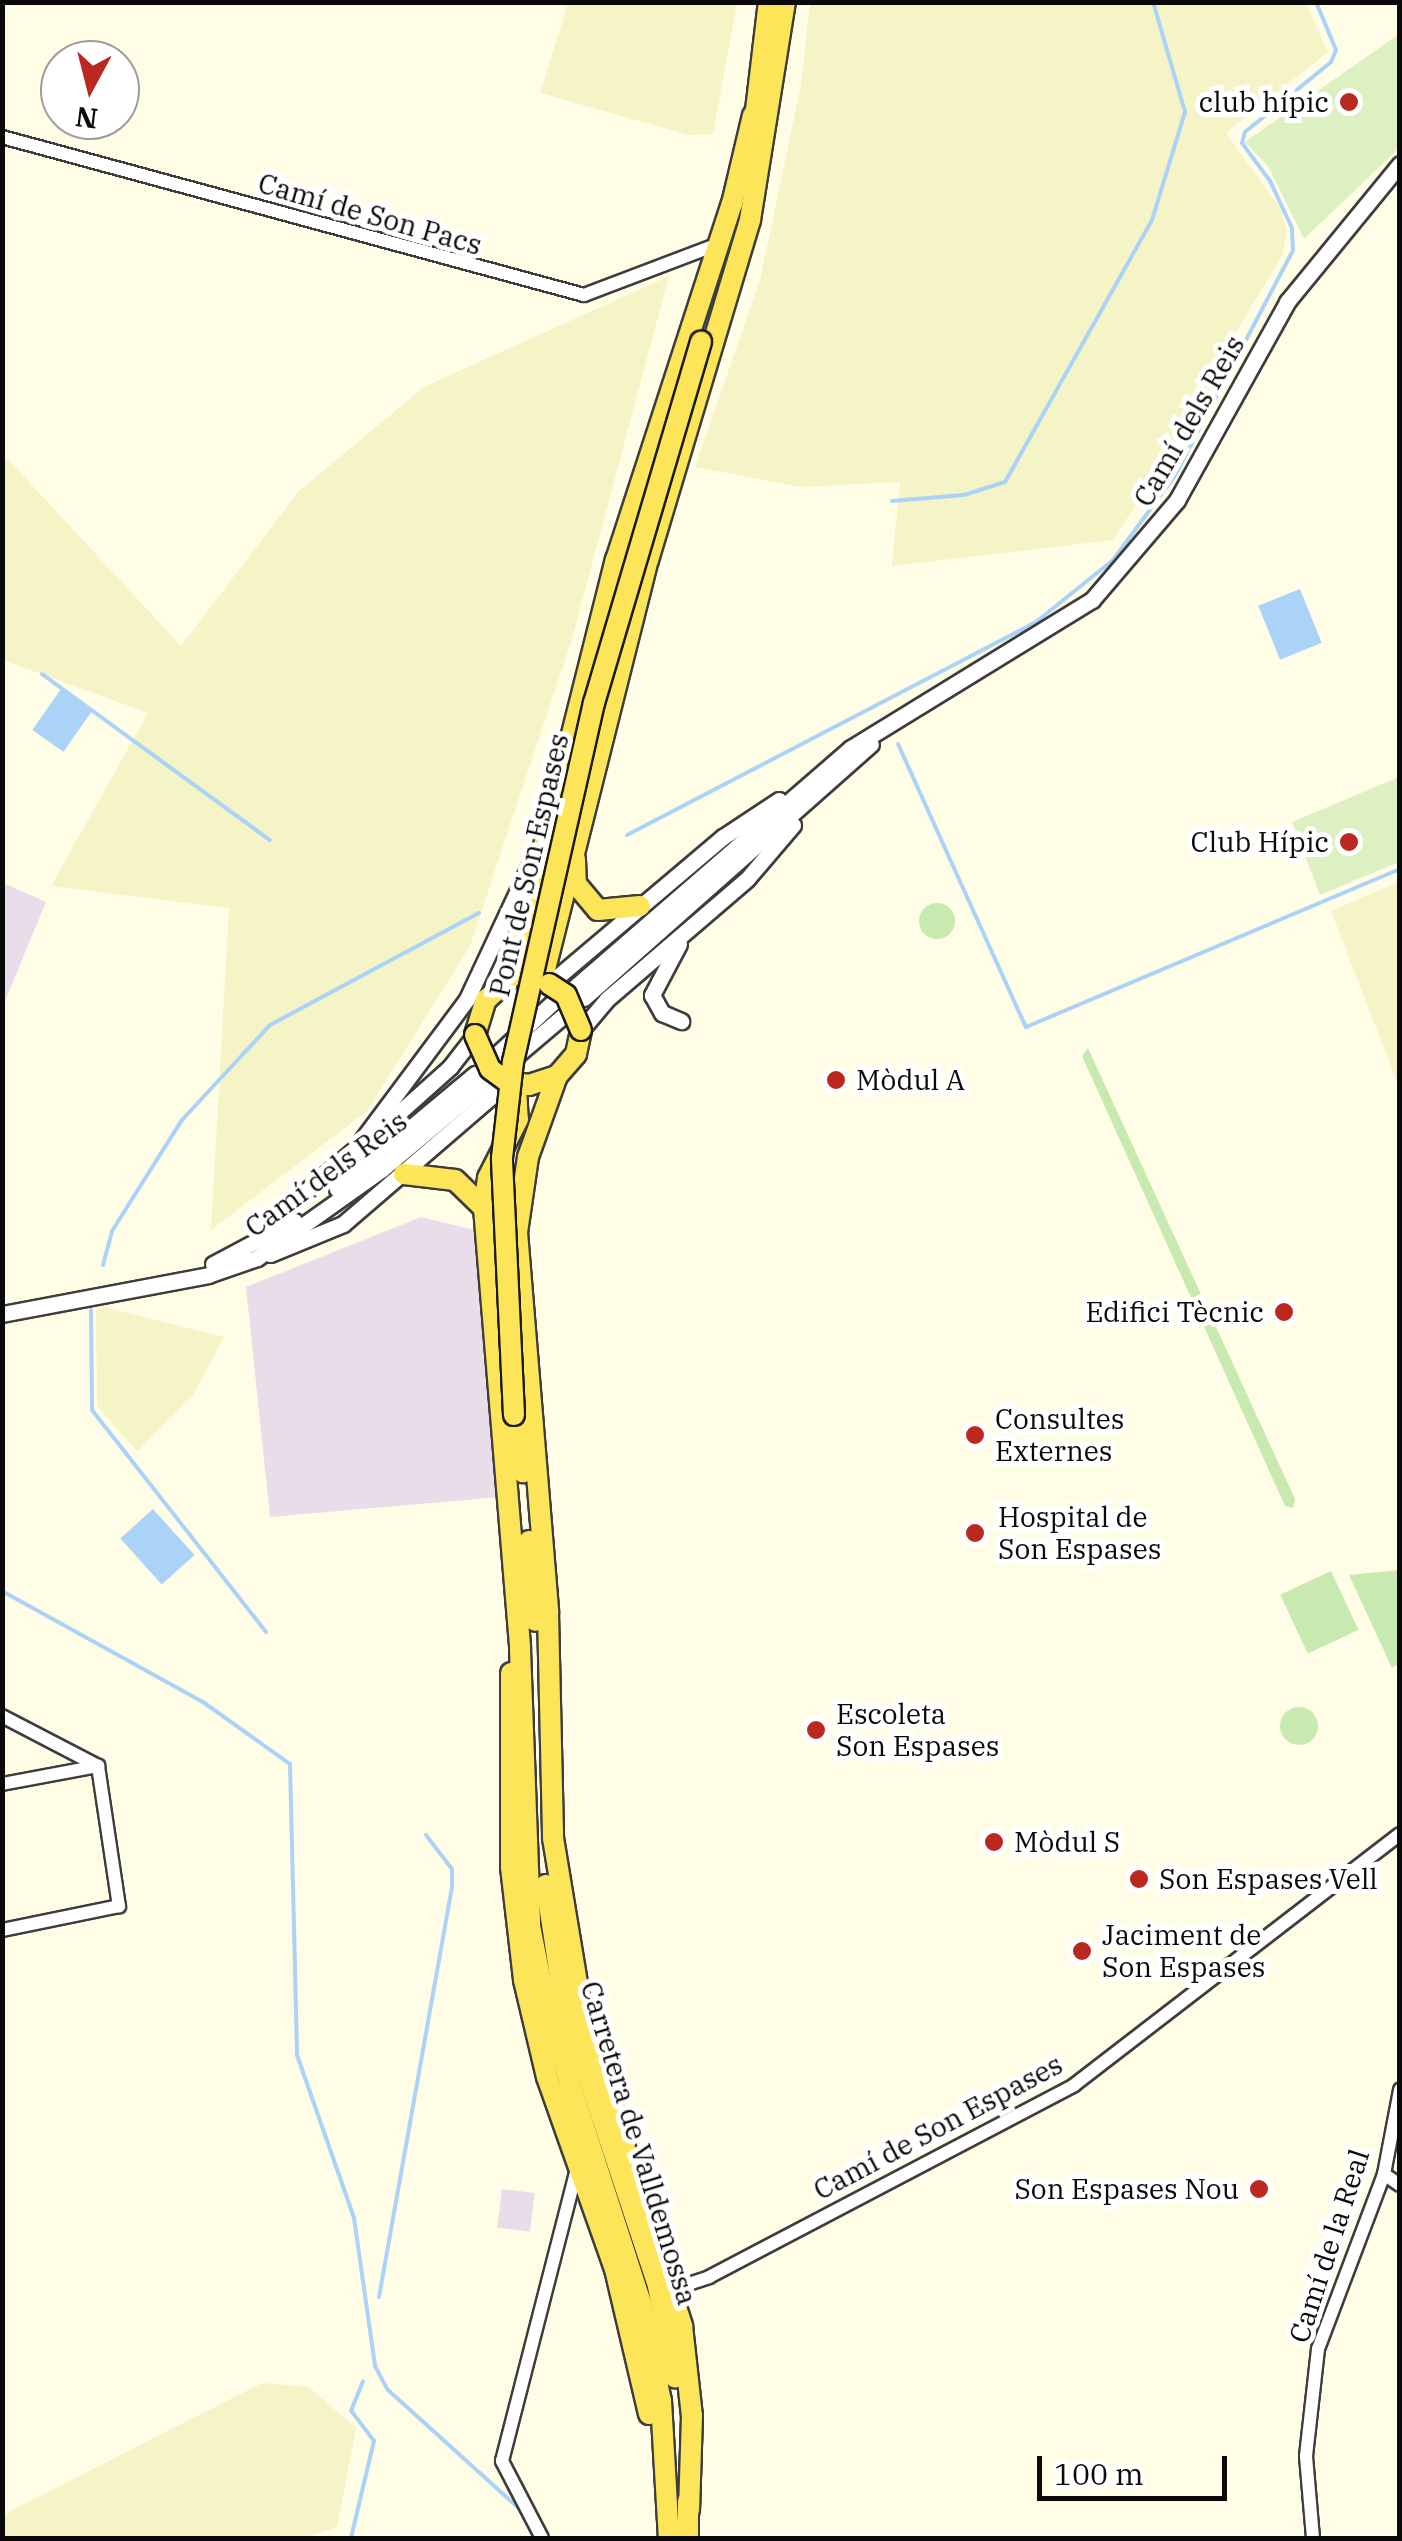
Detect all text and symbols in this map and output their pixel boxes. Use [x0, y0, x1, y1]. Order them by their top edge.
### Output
north arrow [40, 40, 140, 140]
place label: club hípic [1199, 85, 1329, 119]
marker: club hípic [1338, 91, 1360, 113]
text: N [73, 99, 100, 138]
street label: Camí de Son Pacs [254, 166, 486, 262]
street label: Camí dels Reis [1127, 330, 1251, 512]
street label: Pont de Son Espases [482, 730, 576, 1000]
place label: Club Hípic [1191, 825, 1329, 859]
marker: Club Hípic [1338, 831, 1360, 853]
place label: Mòdul A [856, 1063, 965, 1097]
marker: Mòdul A [825, 1069, 847, 1091]
street label: Camí dels Reis [239, 1104, 413, 1244]
place label: Edifici Tècnic [1085, 1295, 1264, 1329]
marker: Edifici Tècnic [1273, 1301, 1295, 1323]
place label: Consultes Externes [995, 1402, 1125, 1468]
marker: Consultes Externes [964, 1424, 986, 1446]
place label: Hospital de Son Espases [998, 1500, 1161, 1566]
marker: Hospital de Son Espases [962, 1520, 988, 1546]
place label: Escoleta Son Espases [836, 1697, 999, 1763]
marker: Escoleta Son Espases [805, 1719, 827, 1741]
place label: Mòdul S [1014, 1825, 1120, 1859]
marker: Mòdul S [983, 1831, 1005, 1853]
place label: Son Espases Vell [1159, 1862, 1378, 1896]
marker: Son Espases Vell [1128, 1868, 1150, 1890]
place label: Jaciment de Son Espases [1102, 1918, 1265, 1984]
marker: Jaciment de Son Espases [1071, 1940, 1093, 1962]
street label: Carretera de Valldemossa [574, 1977, 704, 2309]
street label: Camí de Son Espases [808, 2047, 1068, 2207]
street label: Camí de la Real [1282, 2145, 1376, 2347]
place label: Son Espases Nou [1014, 2172, 1239, 2206]
marker: Son Espases Nou [1248, 2178, 1270, 2200]
scale bar [1042, 2436, 1232, 2498]
text: 100 m [1054, 2454, 1144, 2493]

